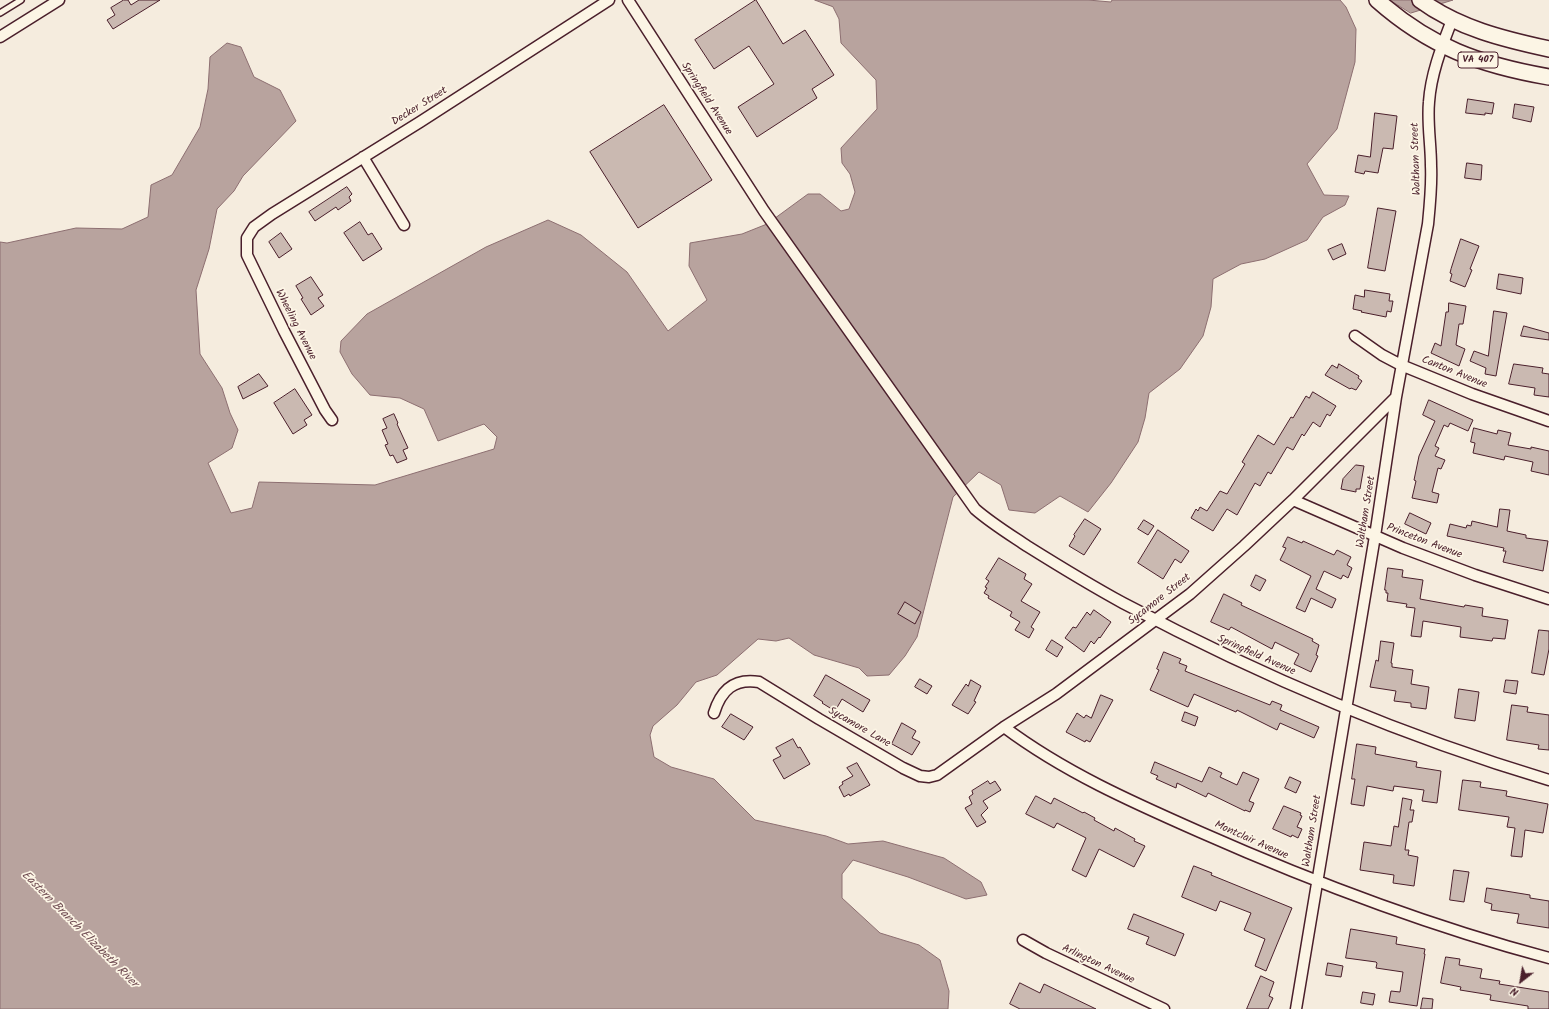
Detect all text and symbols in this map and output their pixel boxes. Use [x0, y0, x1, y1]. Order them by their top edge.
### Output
road number: VA 407 [1458, 52, 1498, 68]
street label: Springfield Avenue [678, 60, 734, 138]
street label: Decker Street [390, 85, 450, 129]
street label: Waltham Street [1409, 122, 1425, 196]
street label: Wheeling Avenue [272, 287, 318, 363]
street label: Canton Avenue [1419, 354, 1489, 392]
street label: Waltham Street [1355, 475, 1379, 549]
street label: Princeton Avenue [1384, 522, 1464, 562]
street label: Sycamore Street [1126, 571, 1194, 629]
street label: Springfield Avenue [1215, 633, 1297, 679]
street label: Sycamore Lane [825, 705, 893, 751]
street label: Waltham Street [1301, 794, 1325, 868]
street label: Montclair Avenue [1212, 819, 1290, 863]
water label: Eastern Branch Elizabeth River [18, 869, 140, 991]
street label: Arlington Avenue [1060, 942, 1136, 988]
north arrow [1501, 961, 1541, 1001]
text: N [1507, 982, 1522, 1001]

